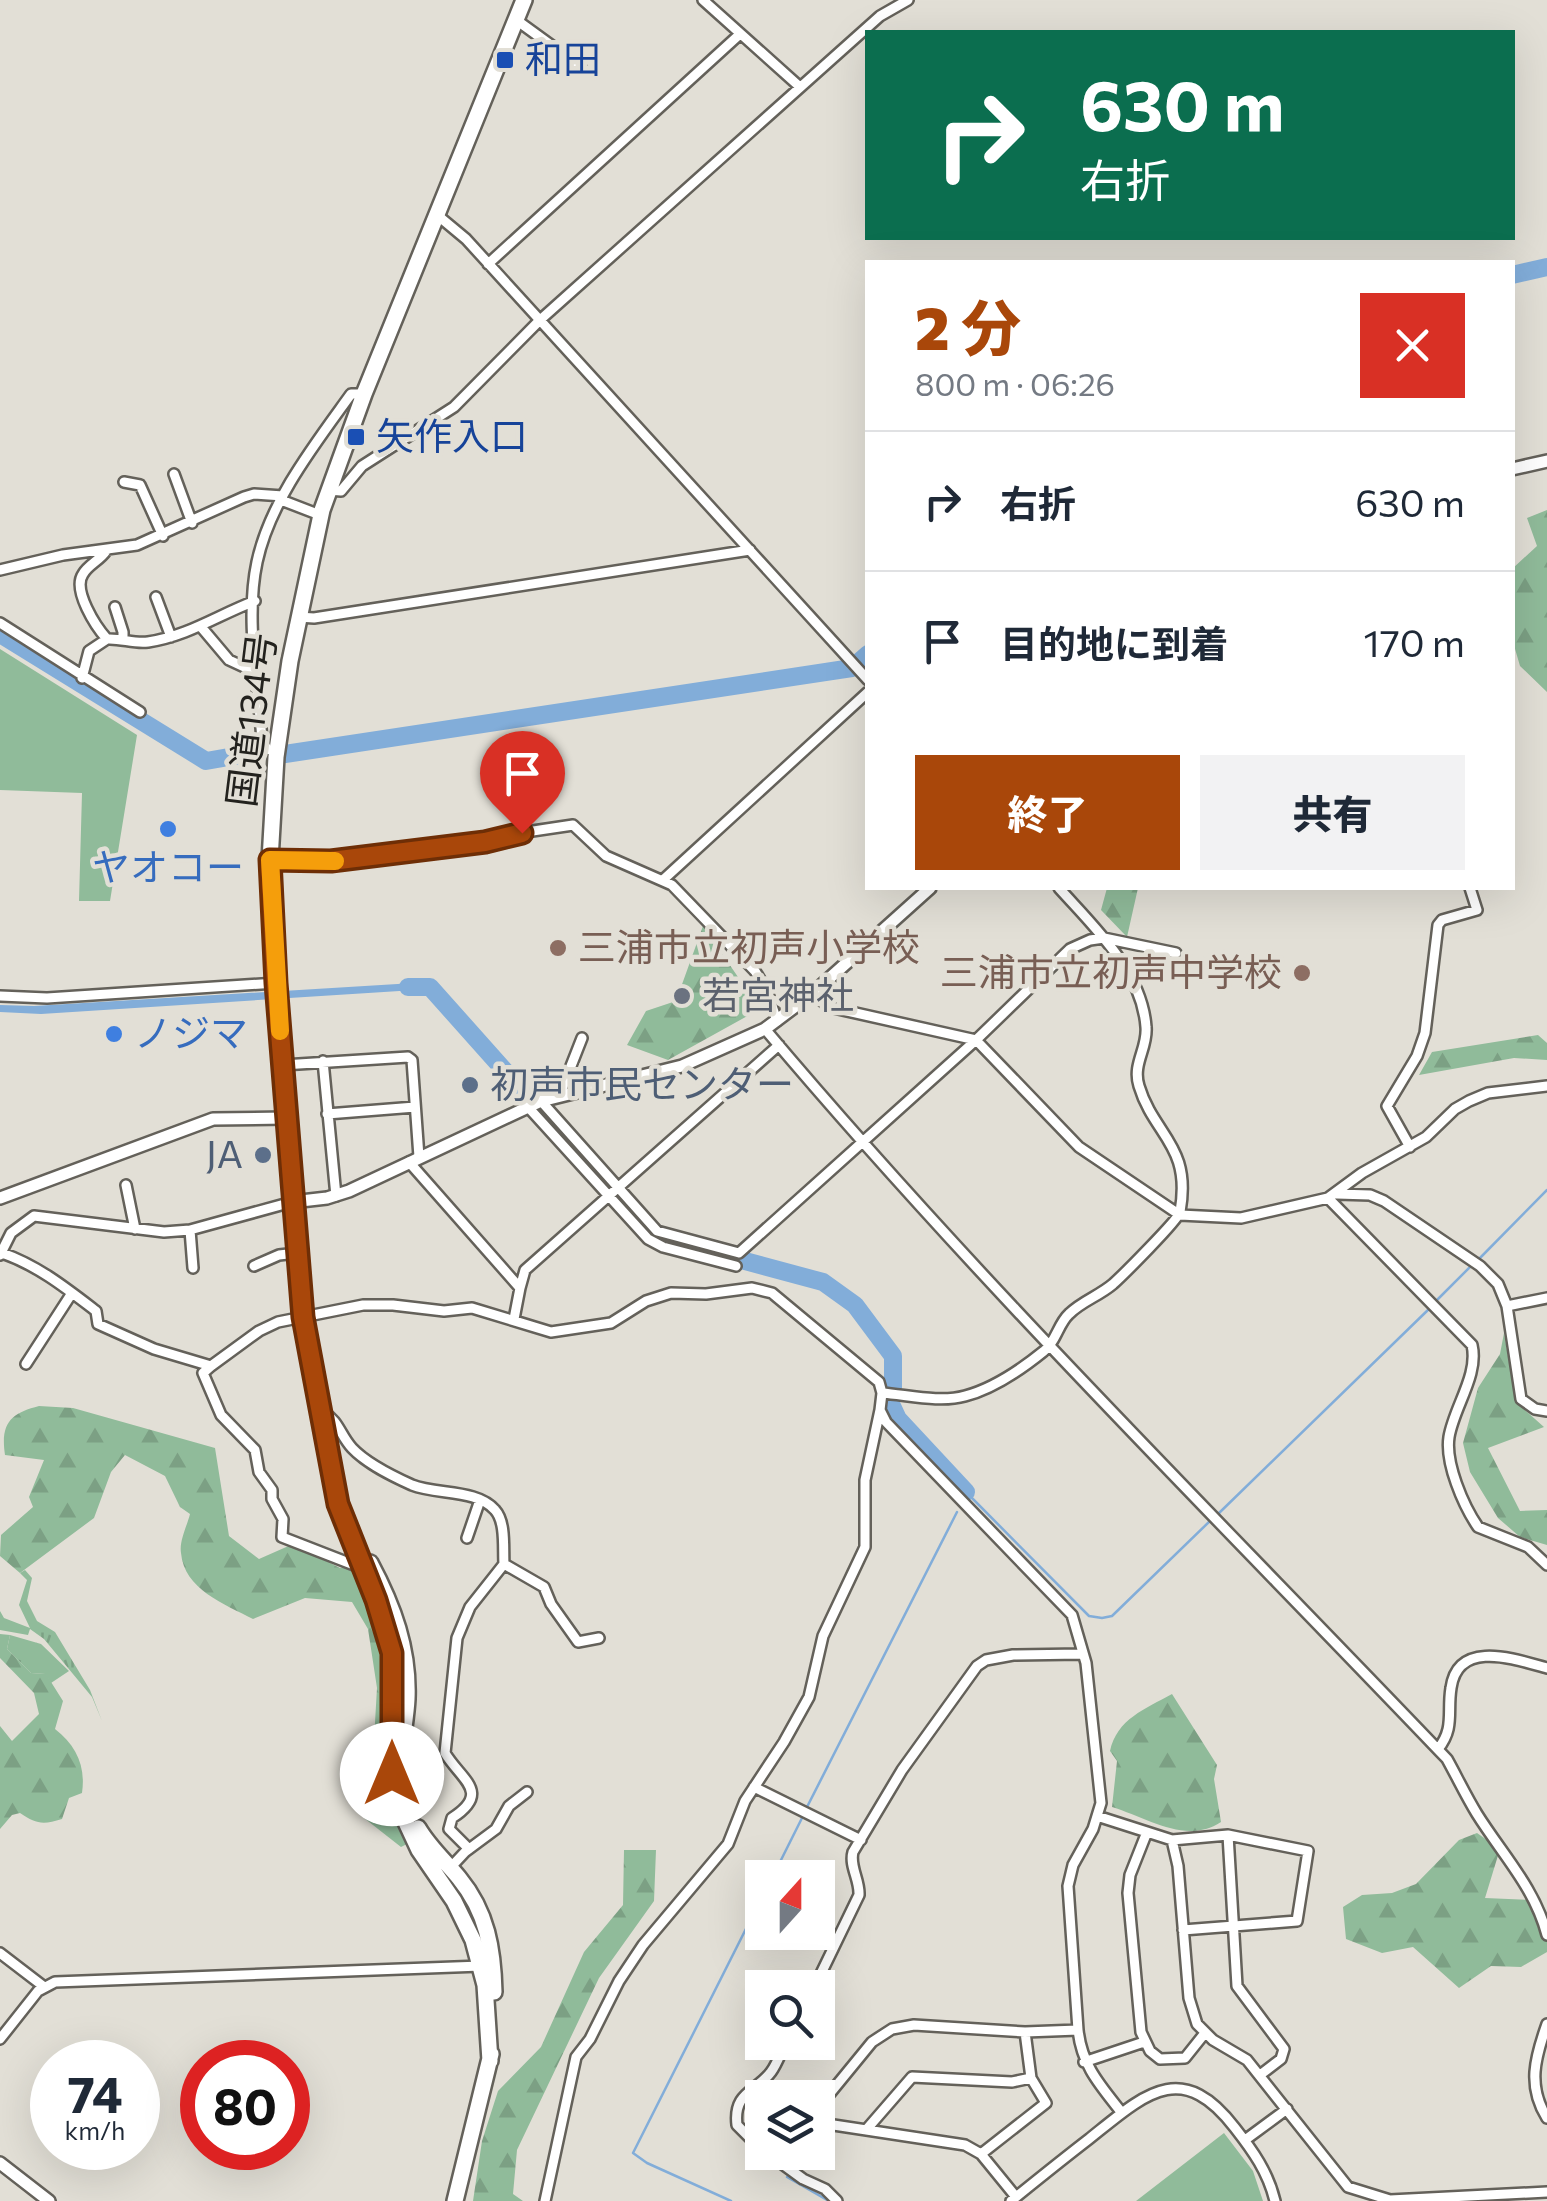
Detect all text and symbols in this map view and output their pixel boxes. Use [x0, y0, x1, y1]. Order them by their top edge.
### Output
place label: 和田 [525, 34, 601, 81]
marker: 和田 [494, 49, 516, 71]
text: 630 m [1080, 60, 1285, 145]
icon: right [915, 70, 1045, 200]
text: 右折 [1080, 151, 1170, 206]
text: 2 分 [915, 289, 1021, 362]
button: close [1360, 293, 1465, 398]
text: 800 m · 06:26 [915, 363, 1115, 403]
place label: 矢作入口 [376, 411, 528, 458]
marker: 矢作入口 [345, 426, 367, 448]
icon: right [915, 474, 970, 529]
text: 630 m [1355, 478, 1465, 525]
text: 右折 [1000, 479, 1076, 526]
icon: arrive [915, 614, 970, 669]
text: 170 m [1364, 618, 1465, 665]
text: 目的地に到着 [1000, 619, 1228, 666]
street label: 国道134号 [216, 630, 283, 809]
pin [480, 731, 565, 834]
icon: arrive [495, 746, 550, 801]
button: 終了 [915, 755, 1180, 870]
button: 共有 [1200, 755, 1465, 870]
marker: ヤオコー [157, 818, 179, 840]
place label: ヤオコー [92, 842, 244, 889]
place label: 三浦市立初声小学校 [578, 922, 920, 969]
marker: 三浦市立初声小学校 [547, 937, 569, 959]
place label: 三浦市立初声中学校 [940, 947, 1282, 994]
marker: 三浦市立初声中学校 [1291, 962, 1313, 984]
place label: 若宮神社 [702, 970, 854, 1017]
marker: 若宮神社 [671, 985, 693, 1007]
place label: ノジマ [134, 1008, 248, 1055]
marker: ノジマ [103, 1023, 125, 1045]
place label: 初声市民センター [490, 1059, 794, 1106]
marker: 初声市民センター [459, 1074, 481, 1096]
place label: JA [206, 1129, 243, 1176]
marker: JA [252, 1144, 274, 1166]
position arrow [340, 1722, 444, 1826]
north arrow [745, 1860, 835, 1950]
map controls [745, 1860, 835, 2170]
button: search [745, 1970, 835, 2060]
speed limit sign: 80 [180, 2040, 310, 2170]
text: 74 [67, 2062, 123, 2123]
button: layers [745, 2080, 835, 2170]
text: km/h [65, 2115, 125, 2145]

